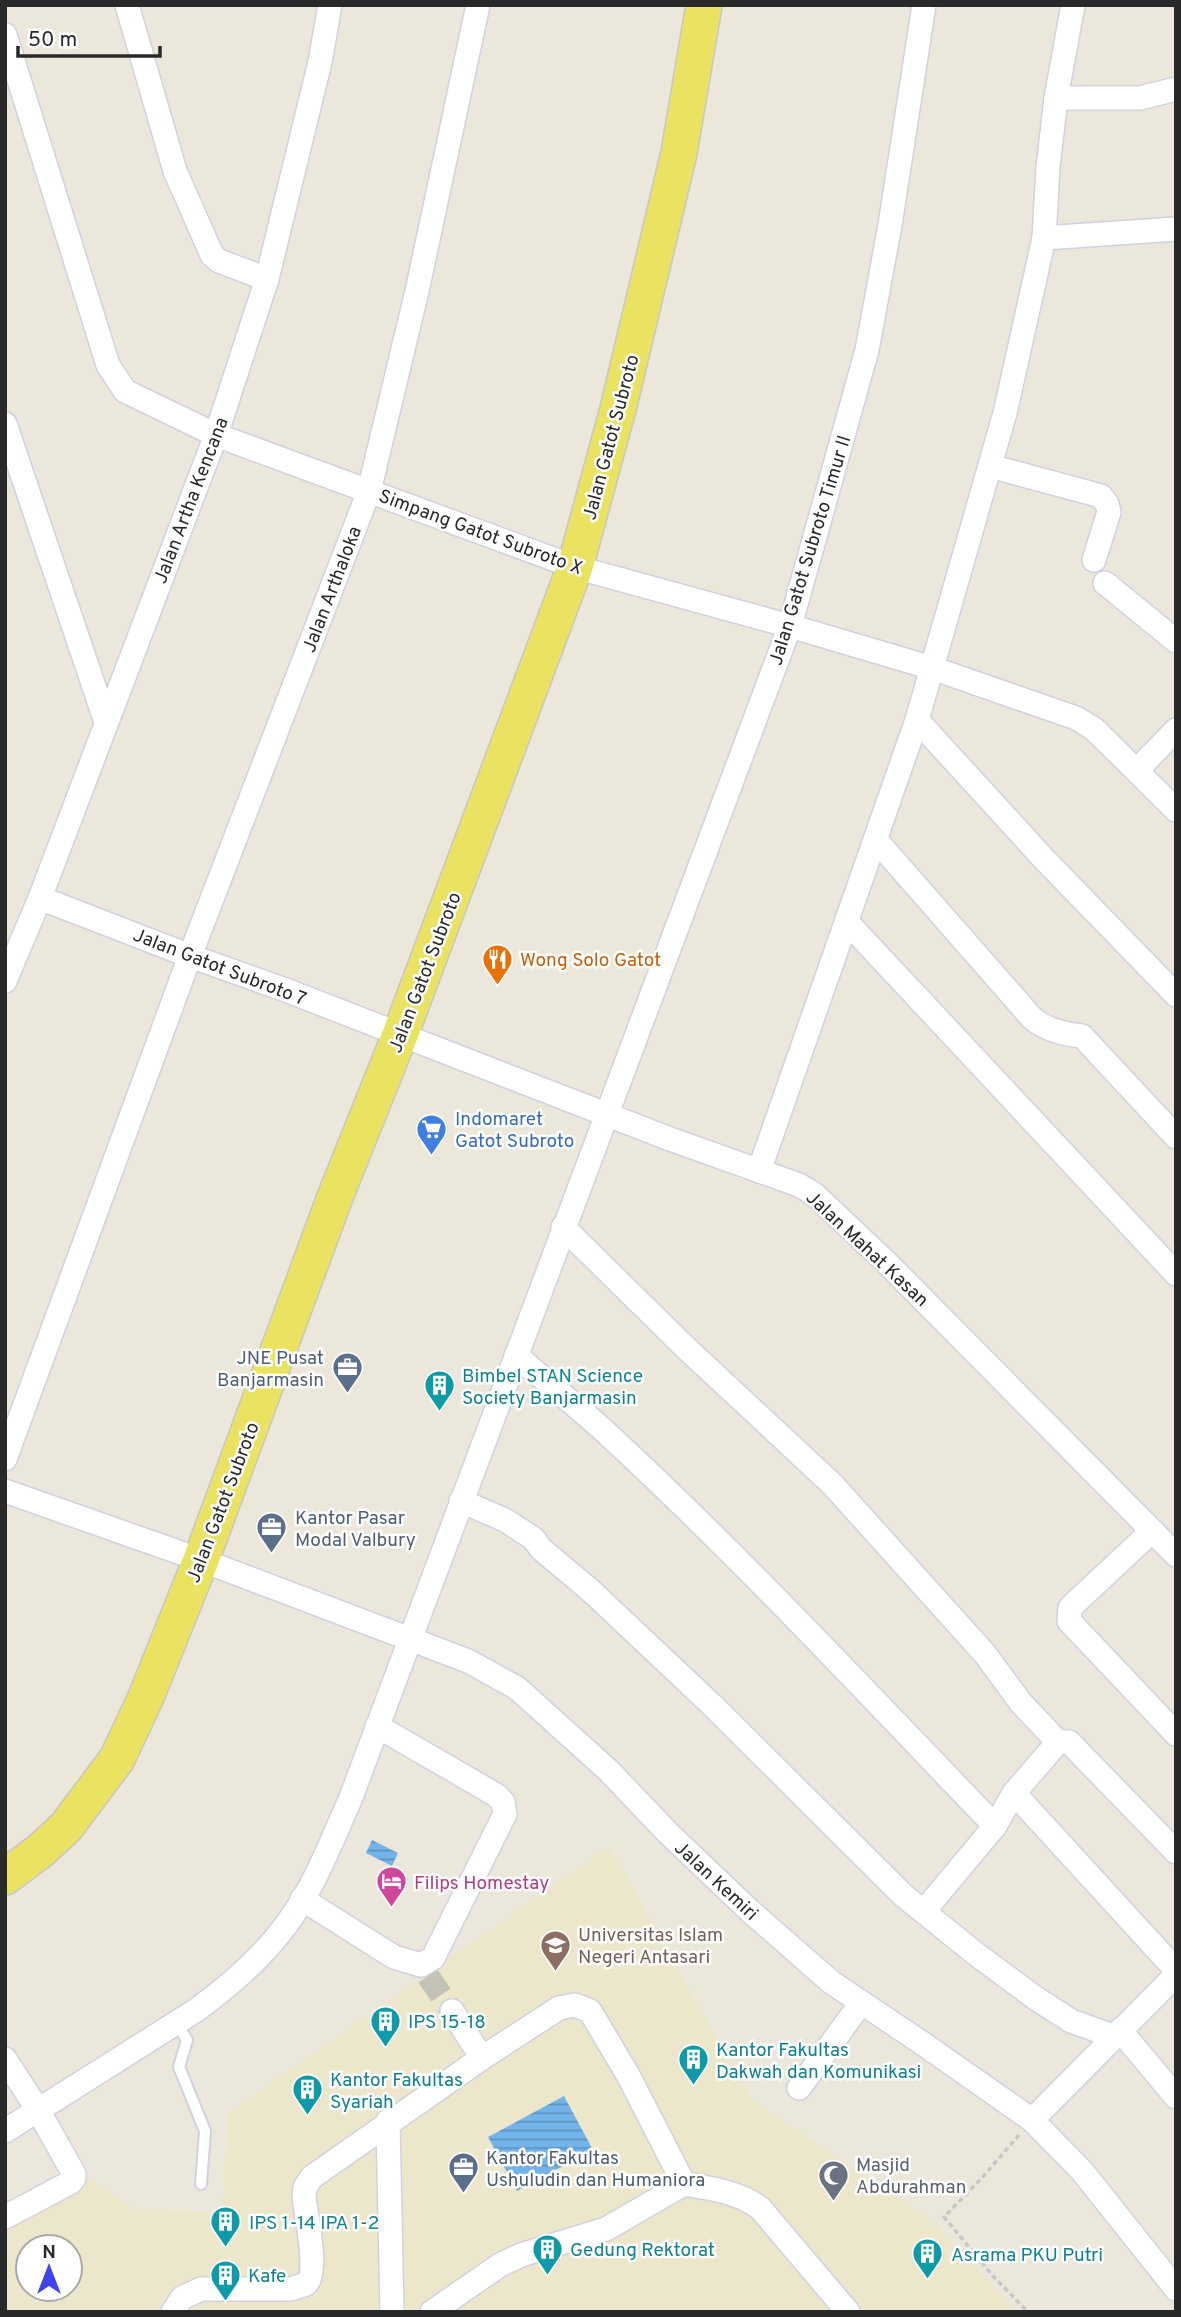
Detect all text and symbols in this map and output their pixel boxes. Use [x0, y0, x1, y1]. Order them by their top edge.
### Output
scale bar [18, 14, 159, 58]
text: 50 m [28, 27, 77, 54]
street label: Jalan Gatot Subroto [578, 352, 646, 523]
street label: Jalan Artha Kencana [149, 414, 235, 587]
street label: Jalan Gatot Subroto Timur II [764, 433, 857, 668]
street label: Simpang Gatot Subroto X [375, 485, 586, 581]
street label: Jalan Arthaloka [298, 523, 368, 656]
street label: Jalan Gatot Subroto [384, 889, 468, 1056]
street label: Jalan Gatot Subroto 7 [129, 924, 309, 1012]
restaurant icon: Wong Solo Gatot [480, 942, 514, 986]
place label: Wong Solo Gatot [520, 949, 661, 973]
place label: Indomaret Gatot Subroto [455, 1108, 574, 1154]
supermarket icon: Indomaret Gatot Subroto [415, 1112, 449, 1156]
street label: Jalan Mahat Kasan [800, 1186, 933, 1313]
place label: JNE Pusat Banjarmasin [217, 1347, 324, 1393]
office icon: JNE Pusat Banjarmasin [330, 1351, 364, 1395]
place label: Bimbel STAN Science Society Banjarmasin [462, 1365, 643, 1411]
building icon: Bimbel STAN Science Society Banjarmasin [422, 1369, 456, 1413]
street label: Jalan Gatot Subroto [182, 1419, 266, 1586]
place label: Kantor Pasar Modal Valbury [295, 1507, 416, 1553]
office icon: Kantor Pasar Modal Valbury [255, 1511, 289, 1555]
street label: Jalan Kemiri [669, 1836, 763, 1926]
hotel icon: Filips Homestay [374, 1865, 408, 1909]
place label: Filips Homestay [414, 1872, 549, 1896]
place label: Universitas Islam Negeri Antasari [578, 1924, 723, 1970]
school or university icon: Universitas Islam Negeri Antasari [538, 1928, 572, 1972]
building icon: IPS 15-18 [368, 2004, 402, 2048]
place label: IPS 15-18 [408, 2011, 486, 2035]
place label: Kantor Fakultas Dakwah dan Komunikasi [716, 2039, 921, 2085]
building icon: Kantor Fakultas Dakwah dan Komunikasi [676, 2043, 710, 2087]
place label: Kantor Fakultas Syariah [330, 2069, 463, 2115]
building icon: Kantor Fakultas Syariah [290, 2073, 324, 2117]
place label: Kantor Fakultas Ushuludin dan Humaniora [486, 2147, 705, 2193]
office icon: Kantor Fakultas Ushuludin dan Humaniora [446, 2151, 480, 2195]
place label: Masjid Abdurahman [856, 2154, 966, 2200]
mosque icon: Masjid Abdurahman [816, 2158, 850, 2202]
building icon: IPS 1-14 IPA 1-2 [209, 2205, 243, 2249]
place label: IPS 1-14 IPA 1-2 [249, 2212, 379, 2236]
building icon: Gedung Rektorat [530, 2232, 564, 2276]
north arrow [14, 2233, 84, 2303]
building icon: Asrama PKU Putri [911, 2237, 945, 2281]
place label: Gedung Rektorat [570, 2239, 715, 2263]
text: N [42, 2241, 56, 2265]
place label: Asrama PKU Putri [951, 2244, 1103, 2268]
building icon: Kafe [208, 2258, 242, 2302]
place label: Kafe [248, 2265, 286, 2289]

